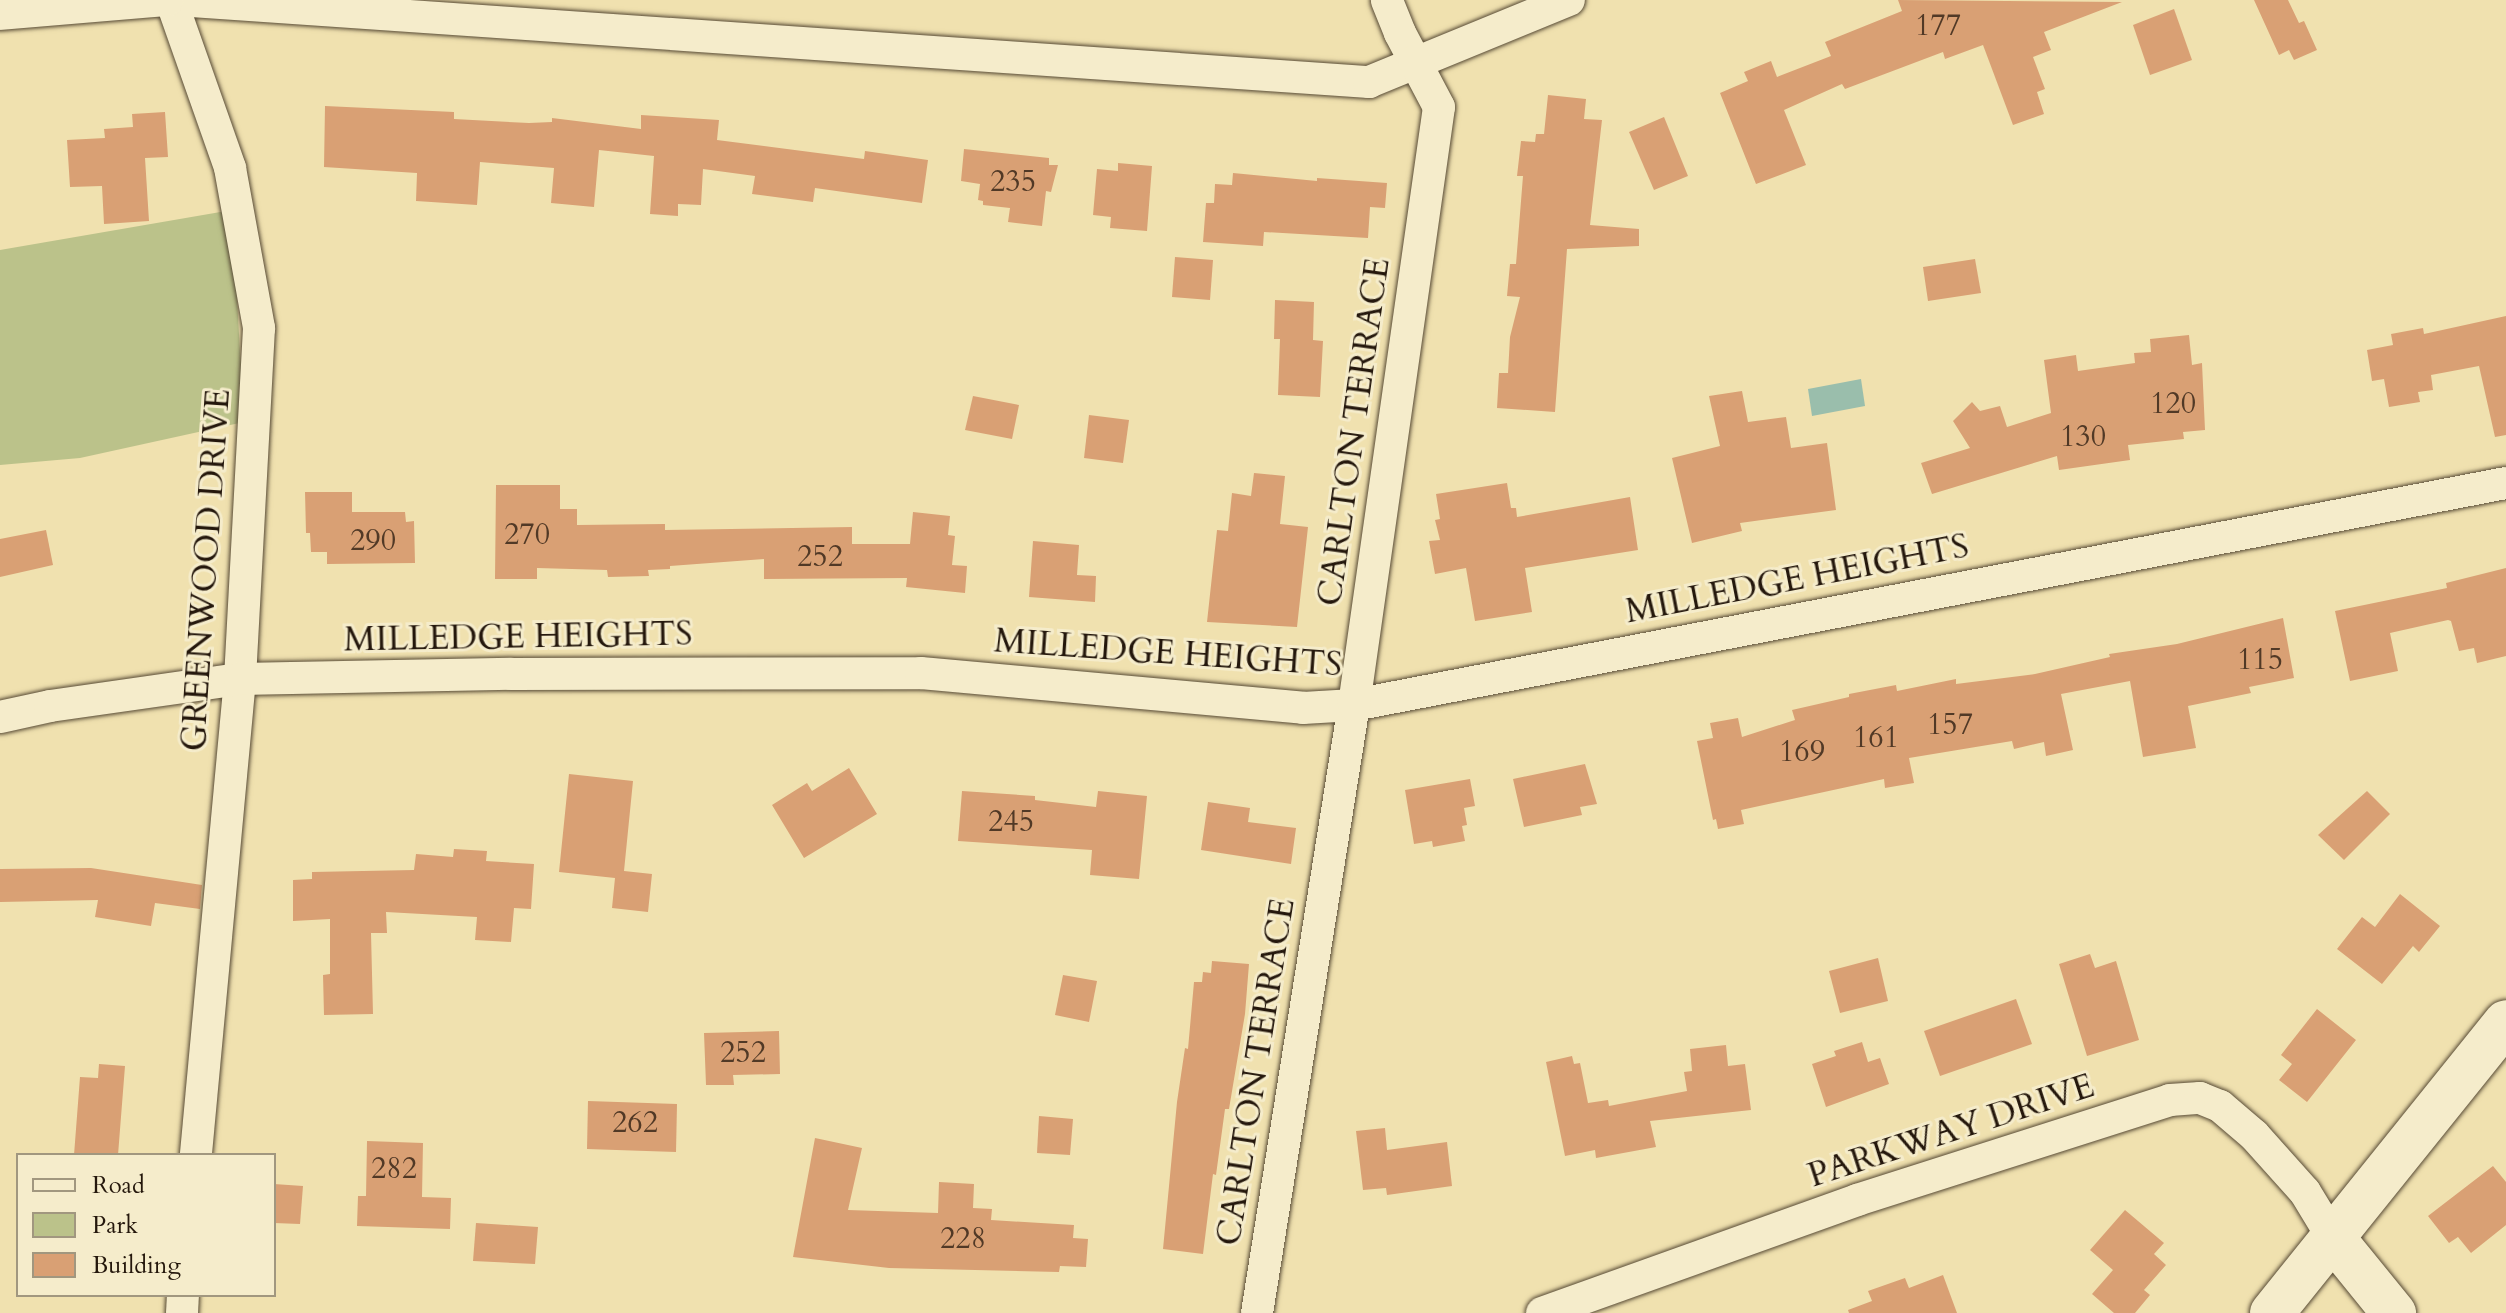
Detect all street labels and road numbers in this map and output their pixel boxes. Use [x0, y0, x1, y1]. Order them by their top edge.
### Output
street label: CARLTON TERRACE [1309, 255, 1399, 609]
street label: GREENWOOD DRIVE [173, 387, 239, 753]
street label: MILLEDGE HEIGHTS [1622, 526, 1972, 632]
street label: MILLEDGE HEIGHTS [343, 614, 693, 660]
street label: MILLEDGE HEIGHTS [993, 620, 1343, 686]
street label: CARLTON TERRACE [1208, 895, 1304, 1249]
street label: PARKWAY DRIVE [1803, 1066, 2099, 1196]

